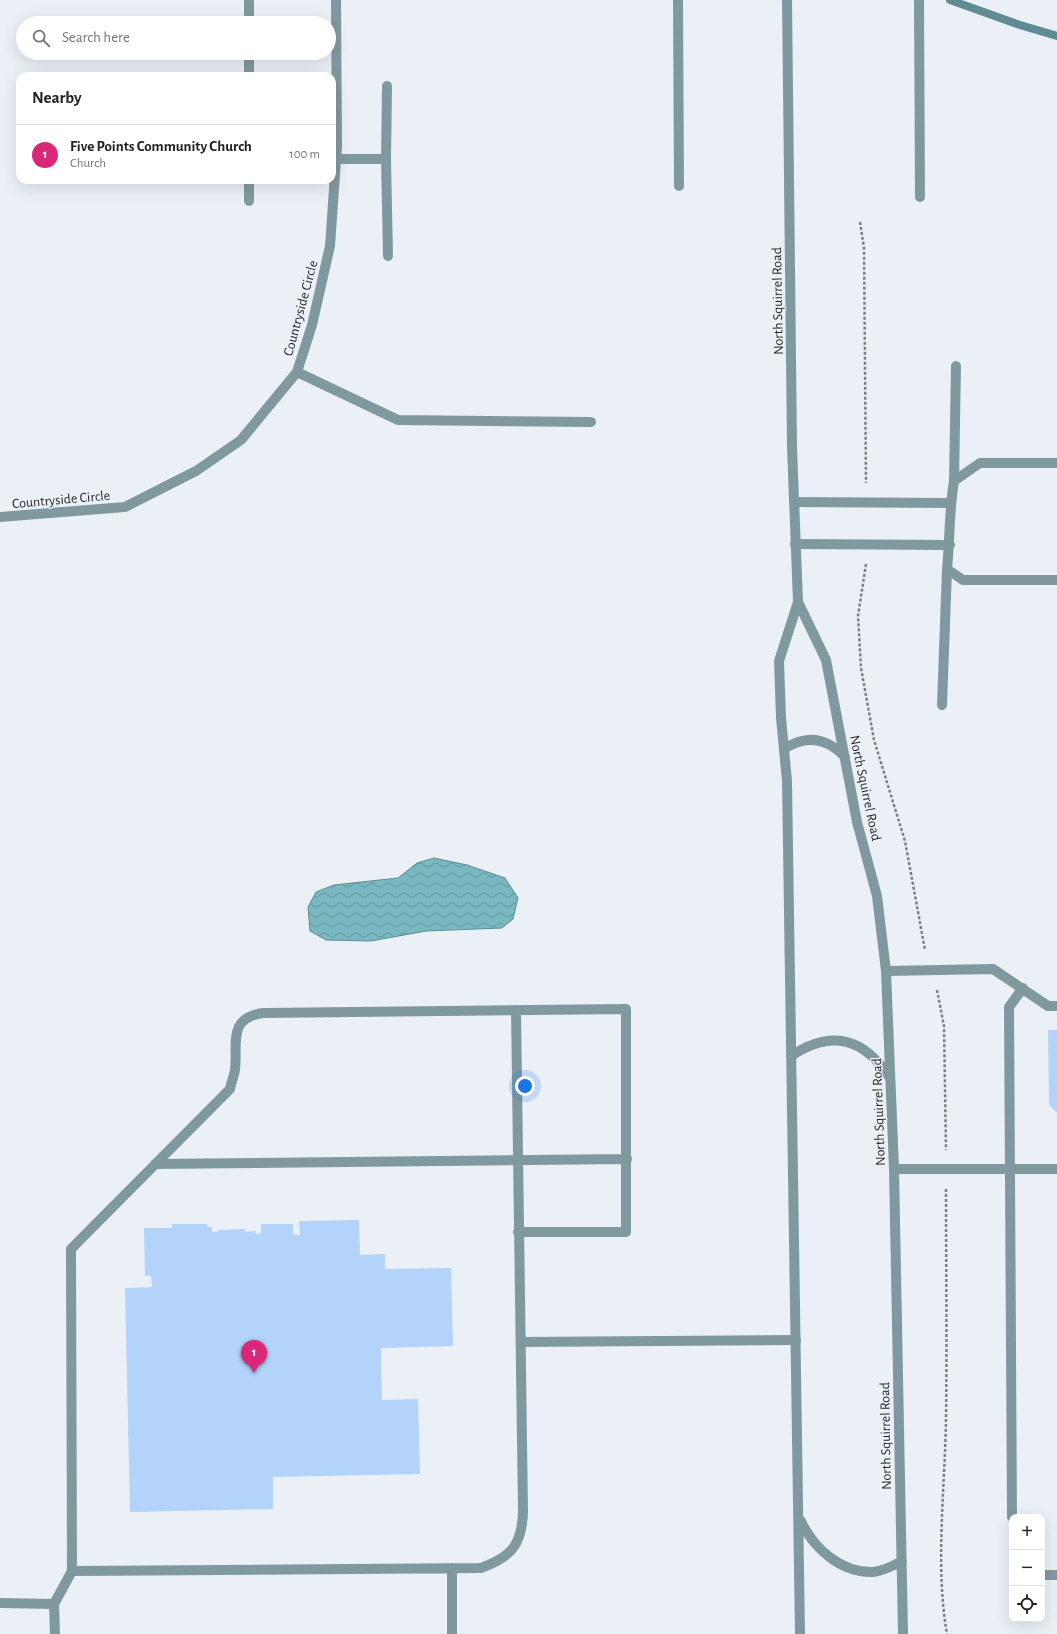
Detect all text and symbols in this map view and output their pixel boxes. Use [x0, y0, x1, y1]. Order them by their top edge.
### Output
search box [16, 16, 336, 60]
icon: search [30, 27, 52, 49]
text: Search here [62, 30, 130, 45]
text: Nearby [32, 89, 82, 106]
text: Five Points Community Church [70, 139, 252, 154]
text: 1 [43, 148, 47, 161]
text: 100 m [289, 148, 320, 161]
text: Church [70, 157, 106, 170]
street label: North Squirrel Road [770, 247, 786, 355]
street label: Countryside Circle [281, 259, 320, 358]
street label: Countryside Circle [12, 489, 111, 511]
street label: North Squirrel Road [847, 734, 883, 842]
street label: North Squirrel Road [870, 1058, 888, 1166]
your location [515, 1076, 535, 1096]
pin: 1 [241, 1340, 267, 1373]
street label: North Squirrel Road [878, 1382, 894, 1490]
map controls [1009, 1514, 1045, 1622]
button: + [1009, 1514, 1045, 1550]
button: − [1009, 1550, 1045, 1586]
button: locate [1009, 1586, 1045, 1622]

